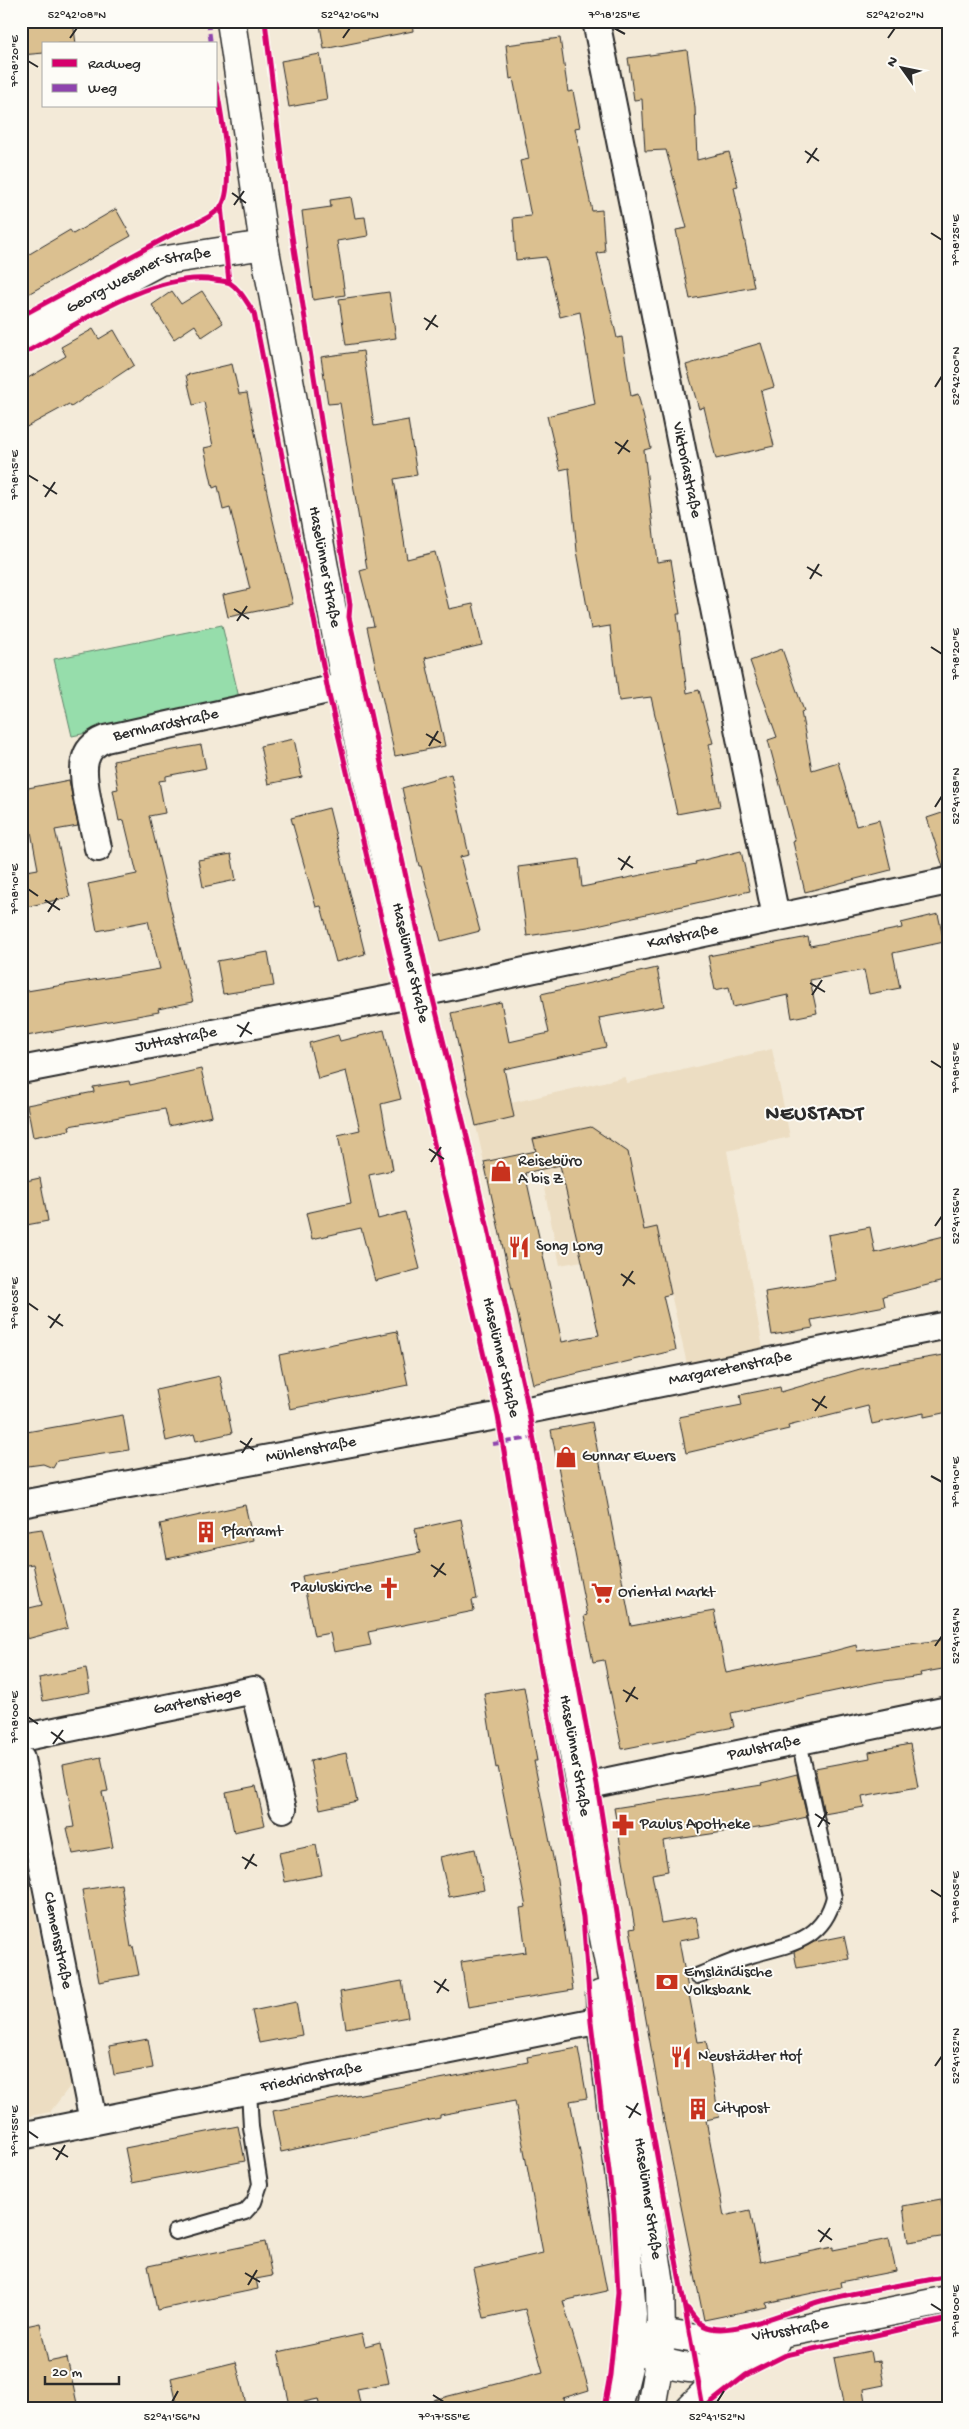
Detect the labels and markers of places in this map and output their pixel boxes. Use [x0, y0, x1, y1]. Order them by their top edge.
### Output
place label: Reisebüro A bis Z [518, 1153, 582, 1190]
shop icon: Reisebüro A bis Z [488, 1158, 514, 1184]
restaurant icon: Song Long [506, 1234, 532, 1260]
place label: Song Long [536, 1238, 603, 1257]
shop icon: Gunnar Ewers [553, 1444, 579, 1470]
place label: Gunnar Ewers [582, 1448, 676, 1467]
building icon: Pfarramt [193, 1519, 219, 1545]
place label: Pfarramt [221, 1523, 284, 1542]
church icon: Pauluskirche [376, 1575, 402, 1601]
place label: Pauluskirche [290, 1579, 373, 1598]
supermarket icon: Oriental Markt [589, 1580, 615, 1606]
place label: Oriental Markt [618, 1584, 716, 1603]
pharmacy icon: Paulus Apotheke [610, 1812, 636, 1838]
place label: Paulus Apotheke [639, 1816, 751, 1835]
place label: Emsländische Volksbank [683, 1964, 773, 2001]
bank icon: Emsländische Volksbank [654, 1969, 680, 1995]
restaurant icon: Neustädter Hof [668, 2044, 694, 2070]
place label: Neustädter Hof [698, 2048, 803, 2067]
building icon: Citypost [685, 2096, 711, 2122]
place label: Citypost [714, 2100, 771, 2119]

